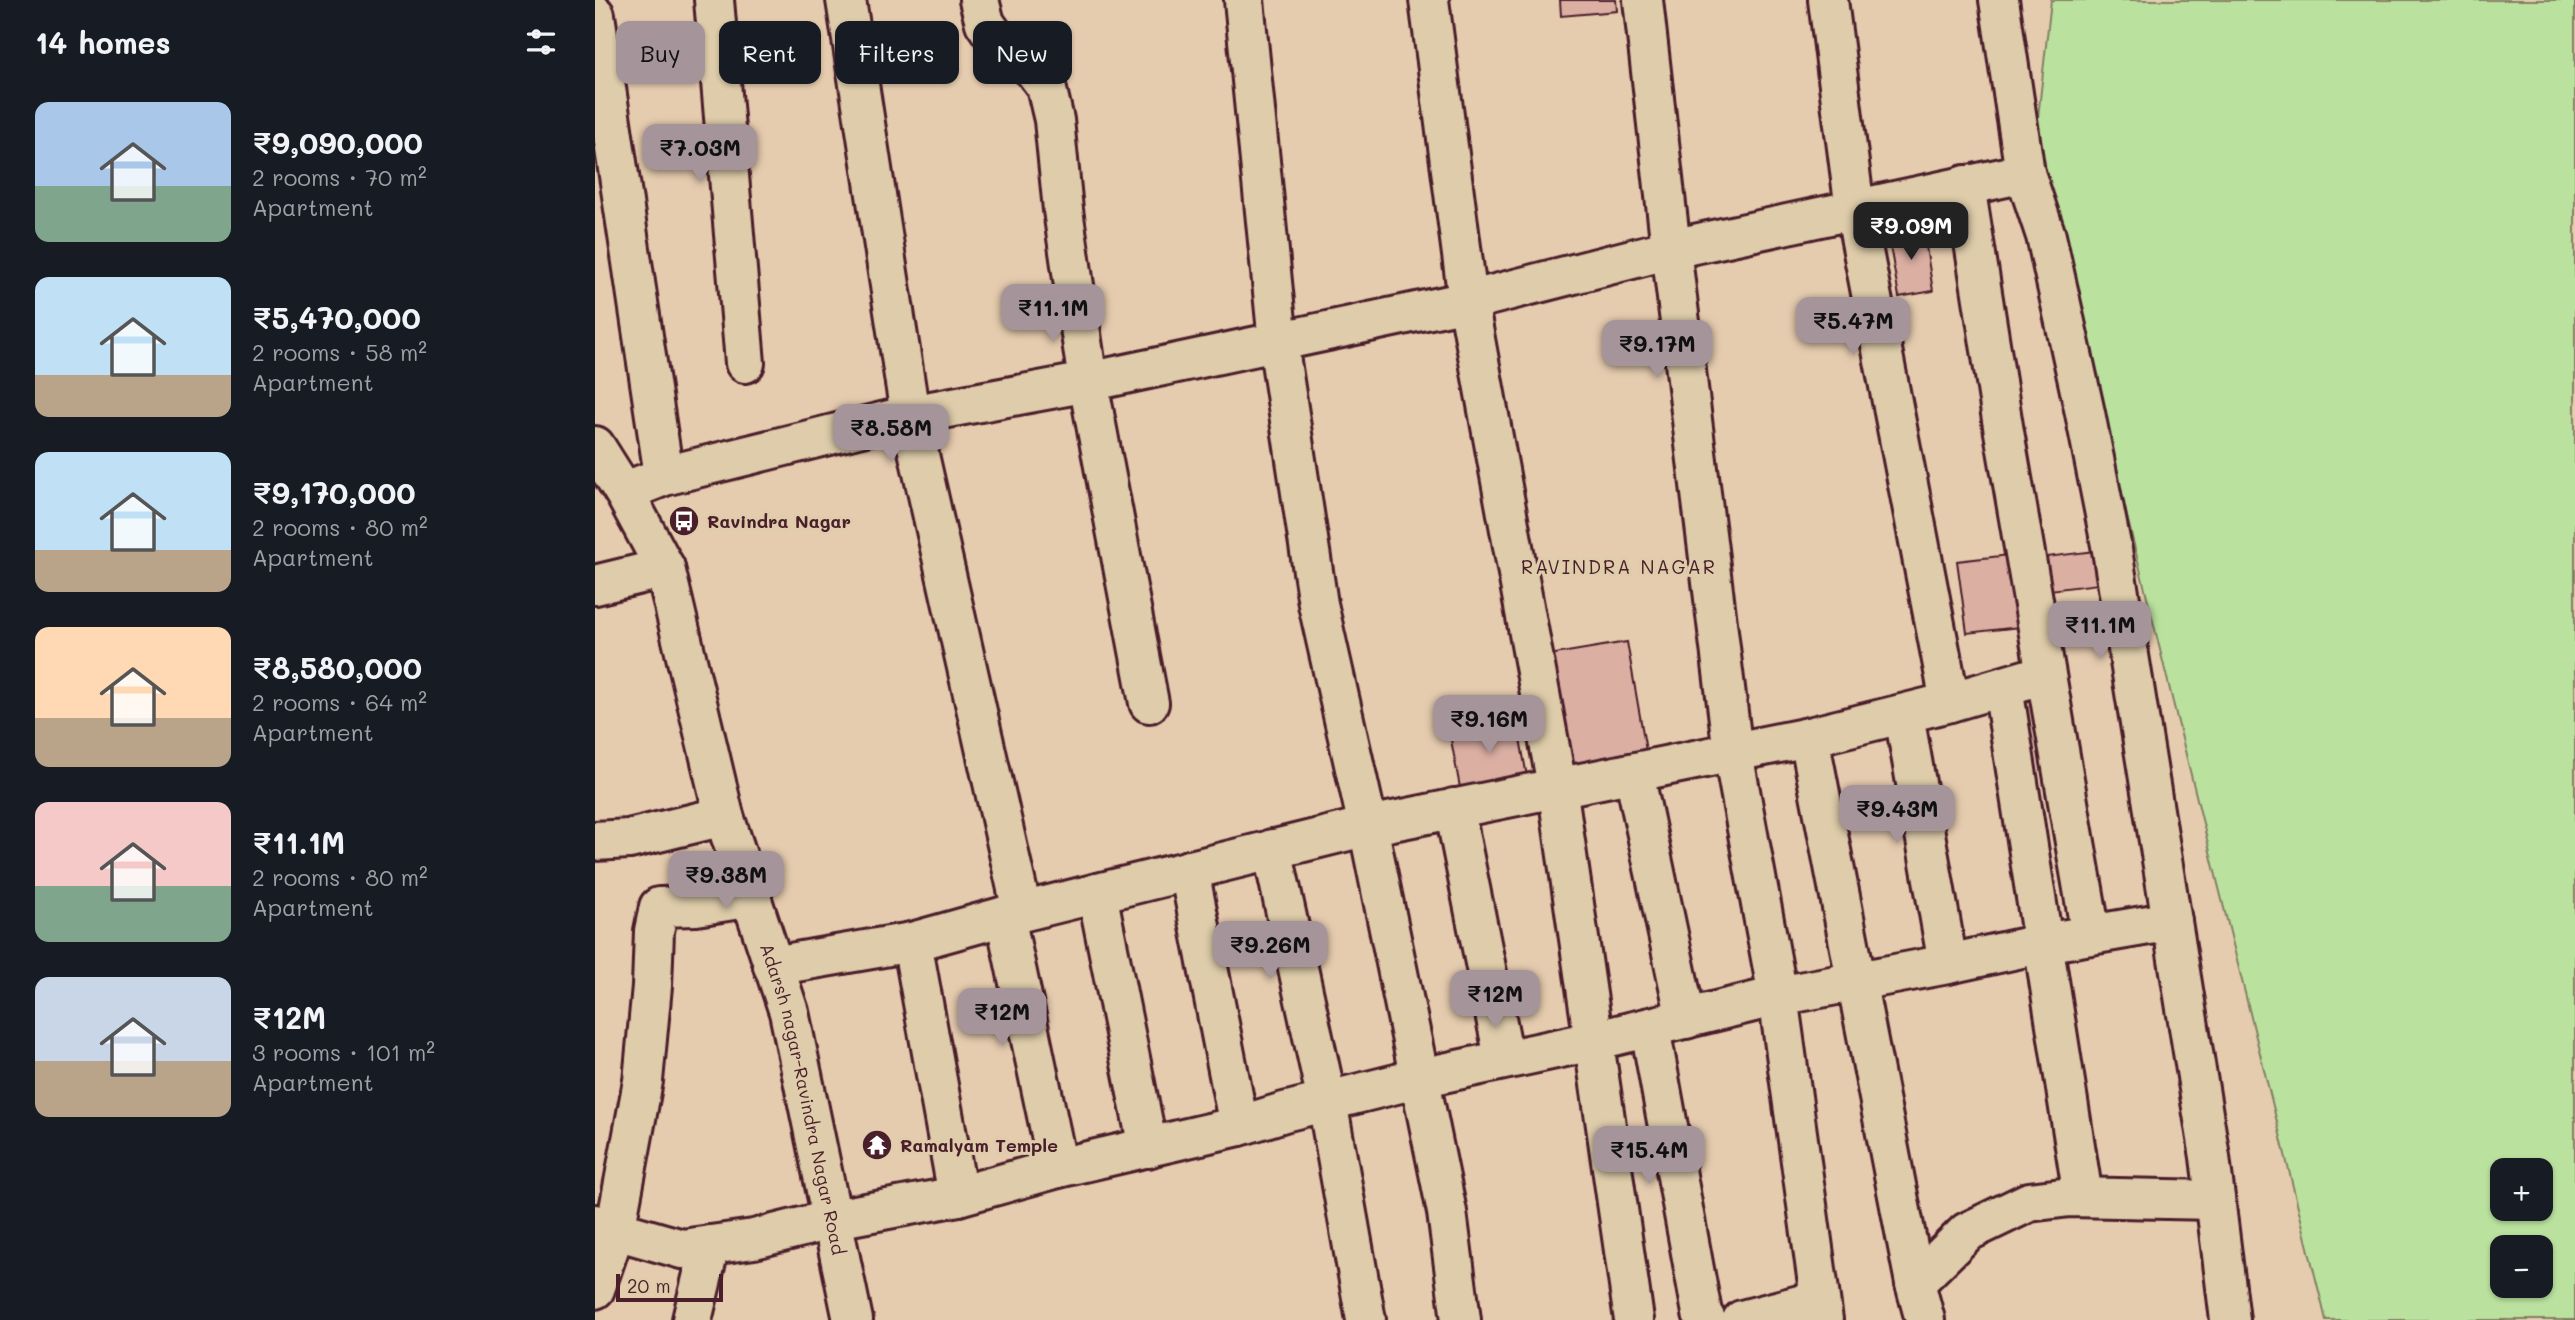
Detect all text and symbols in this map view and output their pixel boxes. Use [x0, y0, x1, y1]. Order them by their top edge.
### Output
chip: Buy [616, 21, 705, 84]
chip: Rent [719, 21, 821, 84]
chip: Filters [835, 21, 959, 84]
chip: New [973, 21, 1072, 84]
text: 14 homes [35, 22, 171, 62]
icon: filters [522, 23, 560, 61]
text: ₹9,090,000 [252, 122, 423, 162]
pin: ₹7.03M [643, 124, 757, 184]
icon: home [91, 130, 175, 214]
text: ₹7.03M [659, 132, 741, 162]
text: 2 rooms · 70 m² [252, 162, 427, 192]
text: Apartment [252, 192, 374, 222]
pin: ₹9.09M [1854, 202, 1968, 262]
text: ₹9.09M [1869, 210, 1953, 240]
pin: ₹11.1M [996, 284, 1110, 344]
text: ₹11.1M [1017, 292, 1089, 322]
text: ₹5,470,000 [252, 297, 421, 337]
pin: ₹5.47M [1796, 298, 1910, 357]
icon: home [91, 305, 175, 389]
text: ₹5.47M [1812, 305, 1894, 335]
pin: ₹9.17M [1600, 320, 1714, 380]
text: ₹9.17M [1618, 328, 1696, 358]
text: 2 rooms · 58 m² [252, 337, 427, 367]
text: Apartment [252, 367, 374, 397]
pin: ₹8.58M [834, 405, 948, 464]
text: ₹8.58M [850, 412, 932, 442]
text: ₹9,170,000 [252, 472, 415, 512]
icon: home [91, 480, 175, 564]
bus stop icon: Ravindra Nagar [667, 504, 701, 538]
place label: Ravindra Nagar [707, 509, 851, 533]
text: 2 rooms · 80 m² [252, 512, 428, 542]
text: Apartment [252, 542, 374, 572]
district label: RAVINDRA NAGAR [1521, 554, 1717, 579]
pin: ₹11.1M [2043, 602, 2157, 661]
text: ₹11.1M [2064, 609, 2136, 639]
text: ₹8,580,000 [252, 647, 422, 687]
icon: home [91, 655, 175, 739]
text: 2 rooms · 64 m² [252, 687, 427, 717]
pin: ₹9.16M [1432, 696, 1546, 755]
text: ₹9.16M [1450, 703, 1528, 733]
text: Apartment [252, 717, 374, 747]
pin: ₹9.43M [1840, 786, 1954, 845]
text: ₹9.43M [1855, 793, 1939, 823]
text: ₹11.1M [252, 822, 345, 862]
icon: home [91, 830, 175, 914]
pin: ₹9.38M [669, 852, 783, 911]
text: ₹9.38M [685, 859, 767, 889]
text: 2 rooms · 80 m² [252, 862, 428, 892]
text: Apartment [252, 892, 374, 922]
pin: ₹9.26M [1213, 922, 1327, 981]
text: ₹9.26M [1229, 929, 1311, 959]
street label: Adarsh nagar-Ravindra Nagar Road [755, 940, 851, 1257]
pin: ₹12M [1454, 970, 1536, 1030]
text: ₹12M [1467, 978, 1523, 1008]
pin: ₹12M [961, 988, 1043, 1048]
text: ₹12M [974, 996, 1030, 1026]
text: ₹12M [252, 997, 326, 1037]
icon: home [91, 1005, 175, 1089]
text: 3 rooms · 101 m² [252, 1037, 435, 1067]
text: Apartment [252, 1067, 374, 1097]
pin: ₹15.4M [1592, 1126, 1706, 1186]
temple icon: Ramalyam Temple [860, 1128, 894, 1162]
place label: Ramalyam Temple [900, 1133, 1058, 1157]
text: ₹15.4M [1609, 1134, 1689, 1164]
map controls [2490, 1158, 2553, 1298]
button: + [2490, 1158, 2553, 1221]
button: − [2490, 1235, 2553, 1298]
scale bar [616, 1271, 723, 1303]
text: 20 m [627, 1273, 671, 1298]

